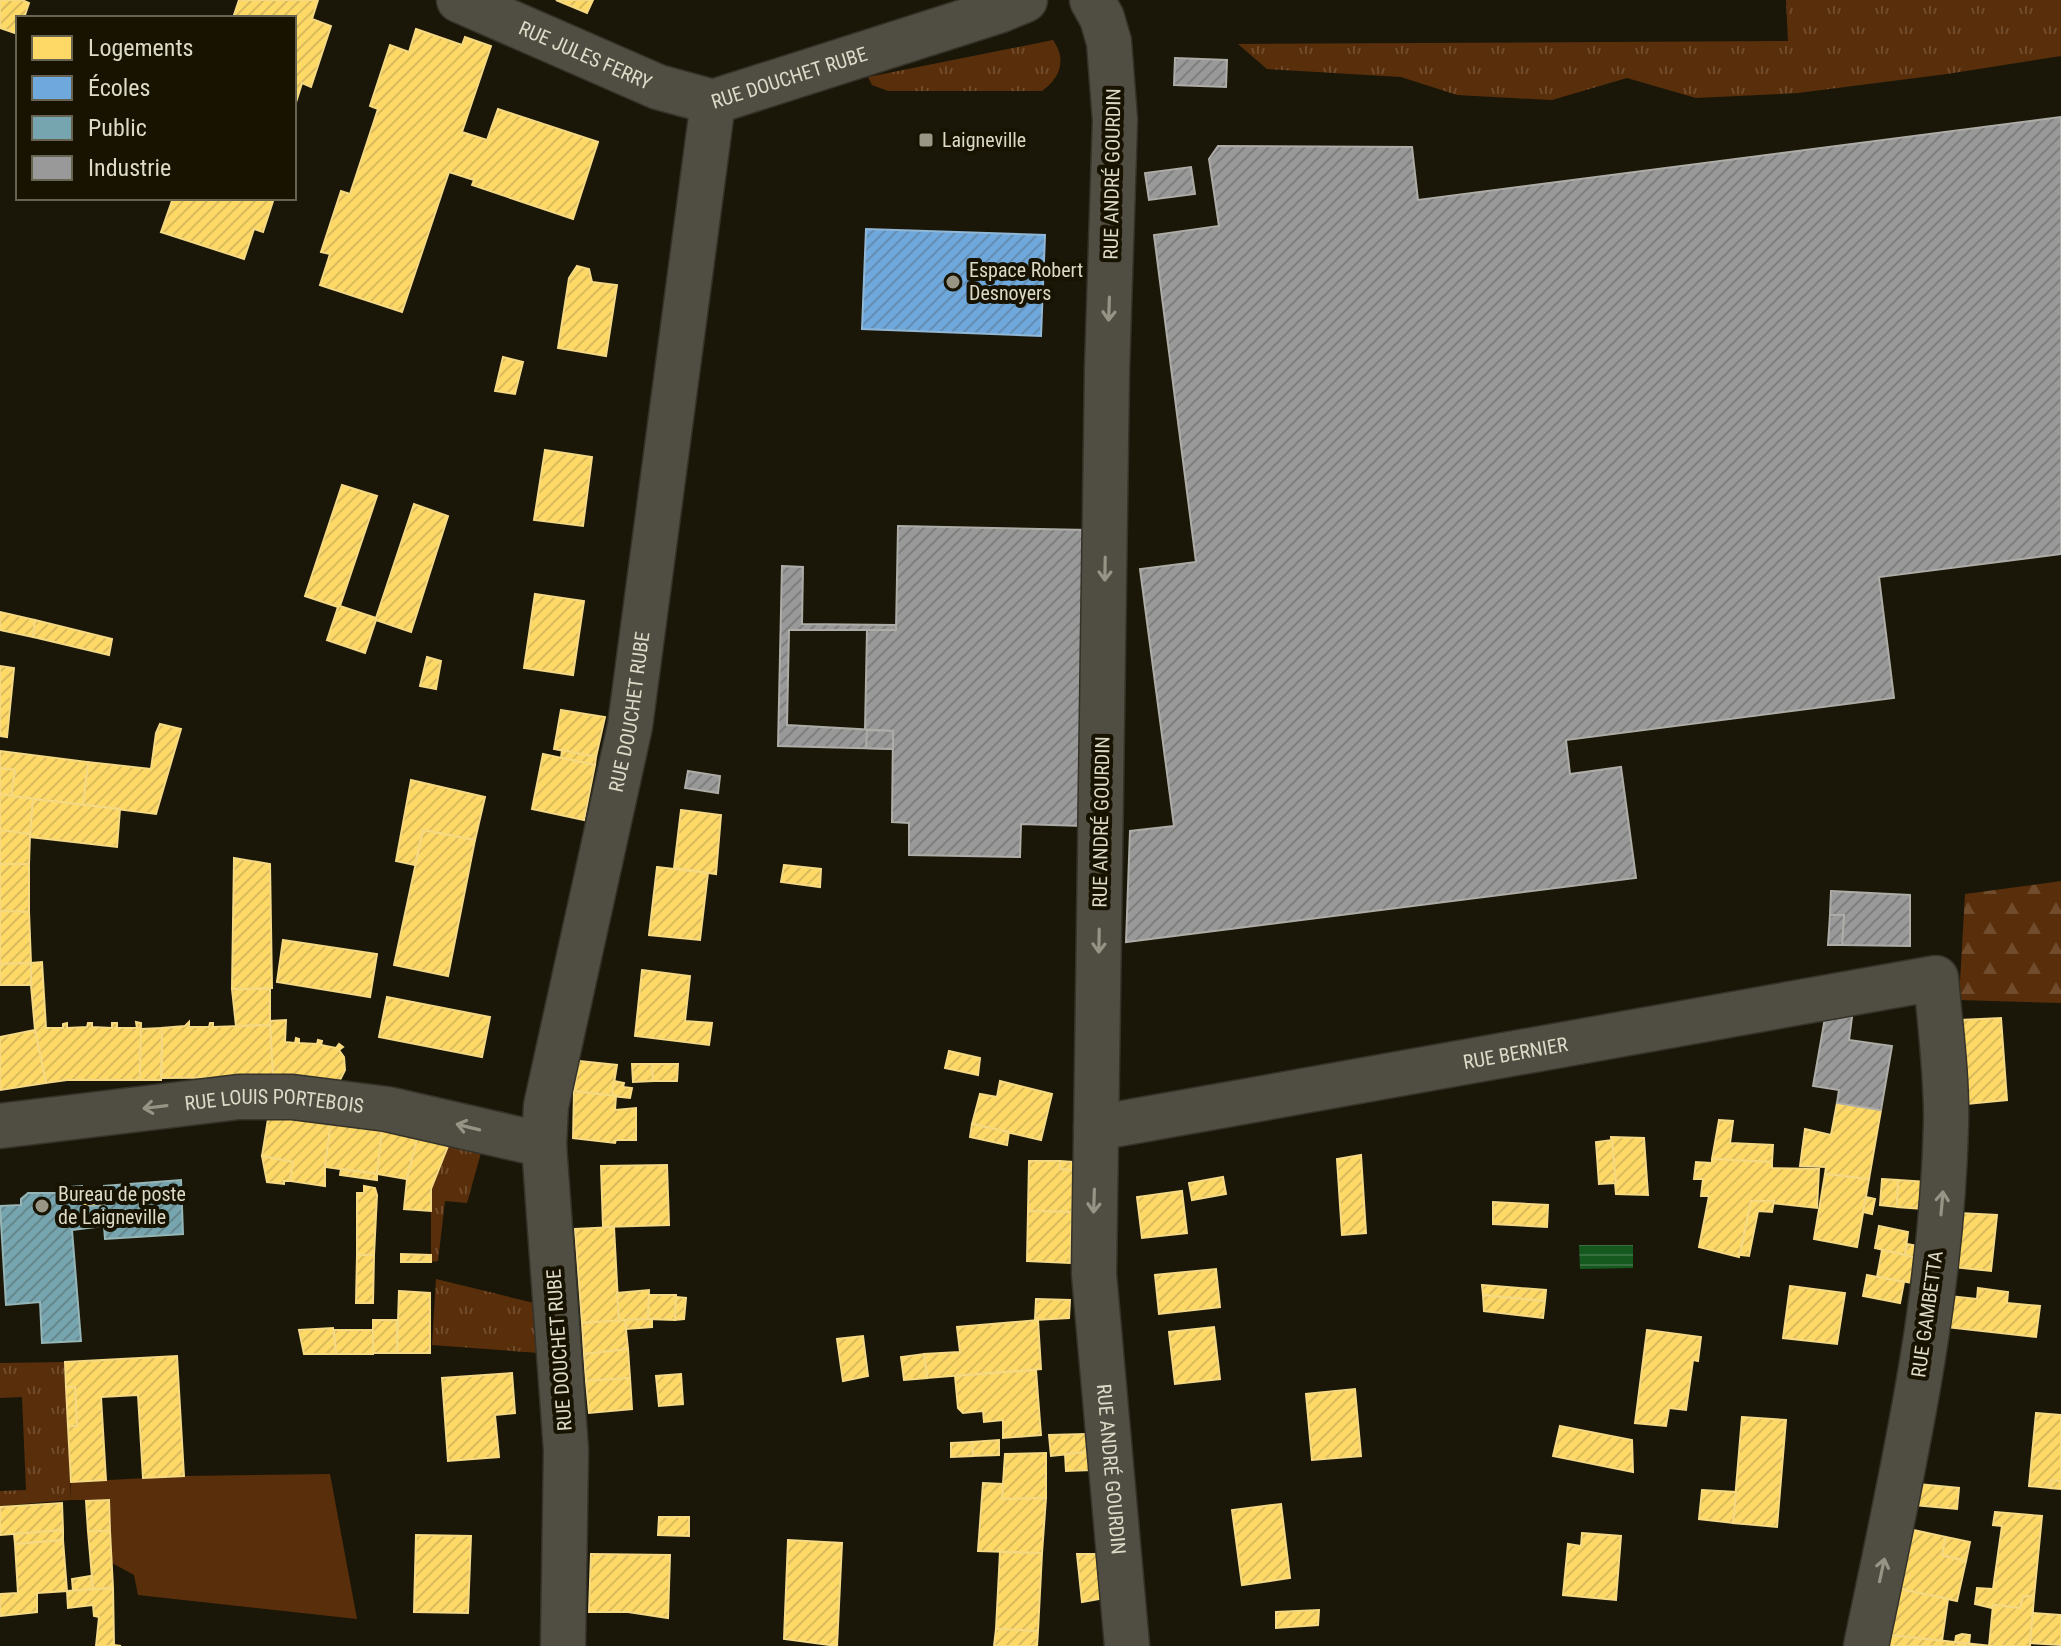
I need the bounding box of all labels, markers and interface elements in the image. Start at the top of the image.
legend [16,16,296,200]
street label: RUE JULES FERRY [515,16,656,95]
text: Logements [88,34,194,62]
street label: RUE DOUCHET RUBE [708,42,870,114]
text: Écoles [88,74,151,102]
street label: RUE ANDRÉ GOURDIN [1099,88,1125,260]
text: Public [88,114,147,142]
place label: Laigneville [942,128,1026,152]
marker: Laigneville [917,131,935,149]
text: Industrie [88,154,171,182]
place label: Espace Robert Desnoyers [969,258,1083,305]
marker: Espace Robert Desnoyers [944,273,962,291]
one-way arrow [1102,295,1117,322]
one-way arrow [1097,555,1112,582]
street label: RUE DOUCHET RUBE [604,630,654,794]
street label: RUE ANDRÉ GOURDIN [1088,736,1114,908]
one-way arrow [1091,927,1107,954]
street label: RUE BERNIER [1461,1032,1570,1074]
street label: RUE LOUIS PORTEBOIS [183,1085,365,1118]
one-way arrow [142,1100,169,1115]
one-way arrow [455,1119,481,1134]
place label: Bureau de poste de Laigneville [58,1182,186,1229]
one-way arrow [1087,1187,1102,1214]
one-way arrow [1935,1190,1950,1217]
marker: Bureau de poste de Laigneville [33,1197,51,1215]
street label: RUE GAMBETTA [1906,1249,1948,1379]
street label: RUE DOUCHET RUBE [541,1268,577,1432]
street label: RUE ANDRÉ GOURDIN [1092,1383,1131,1556]
one-way arrow [1875,1557,1890,1583]

